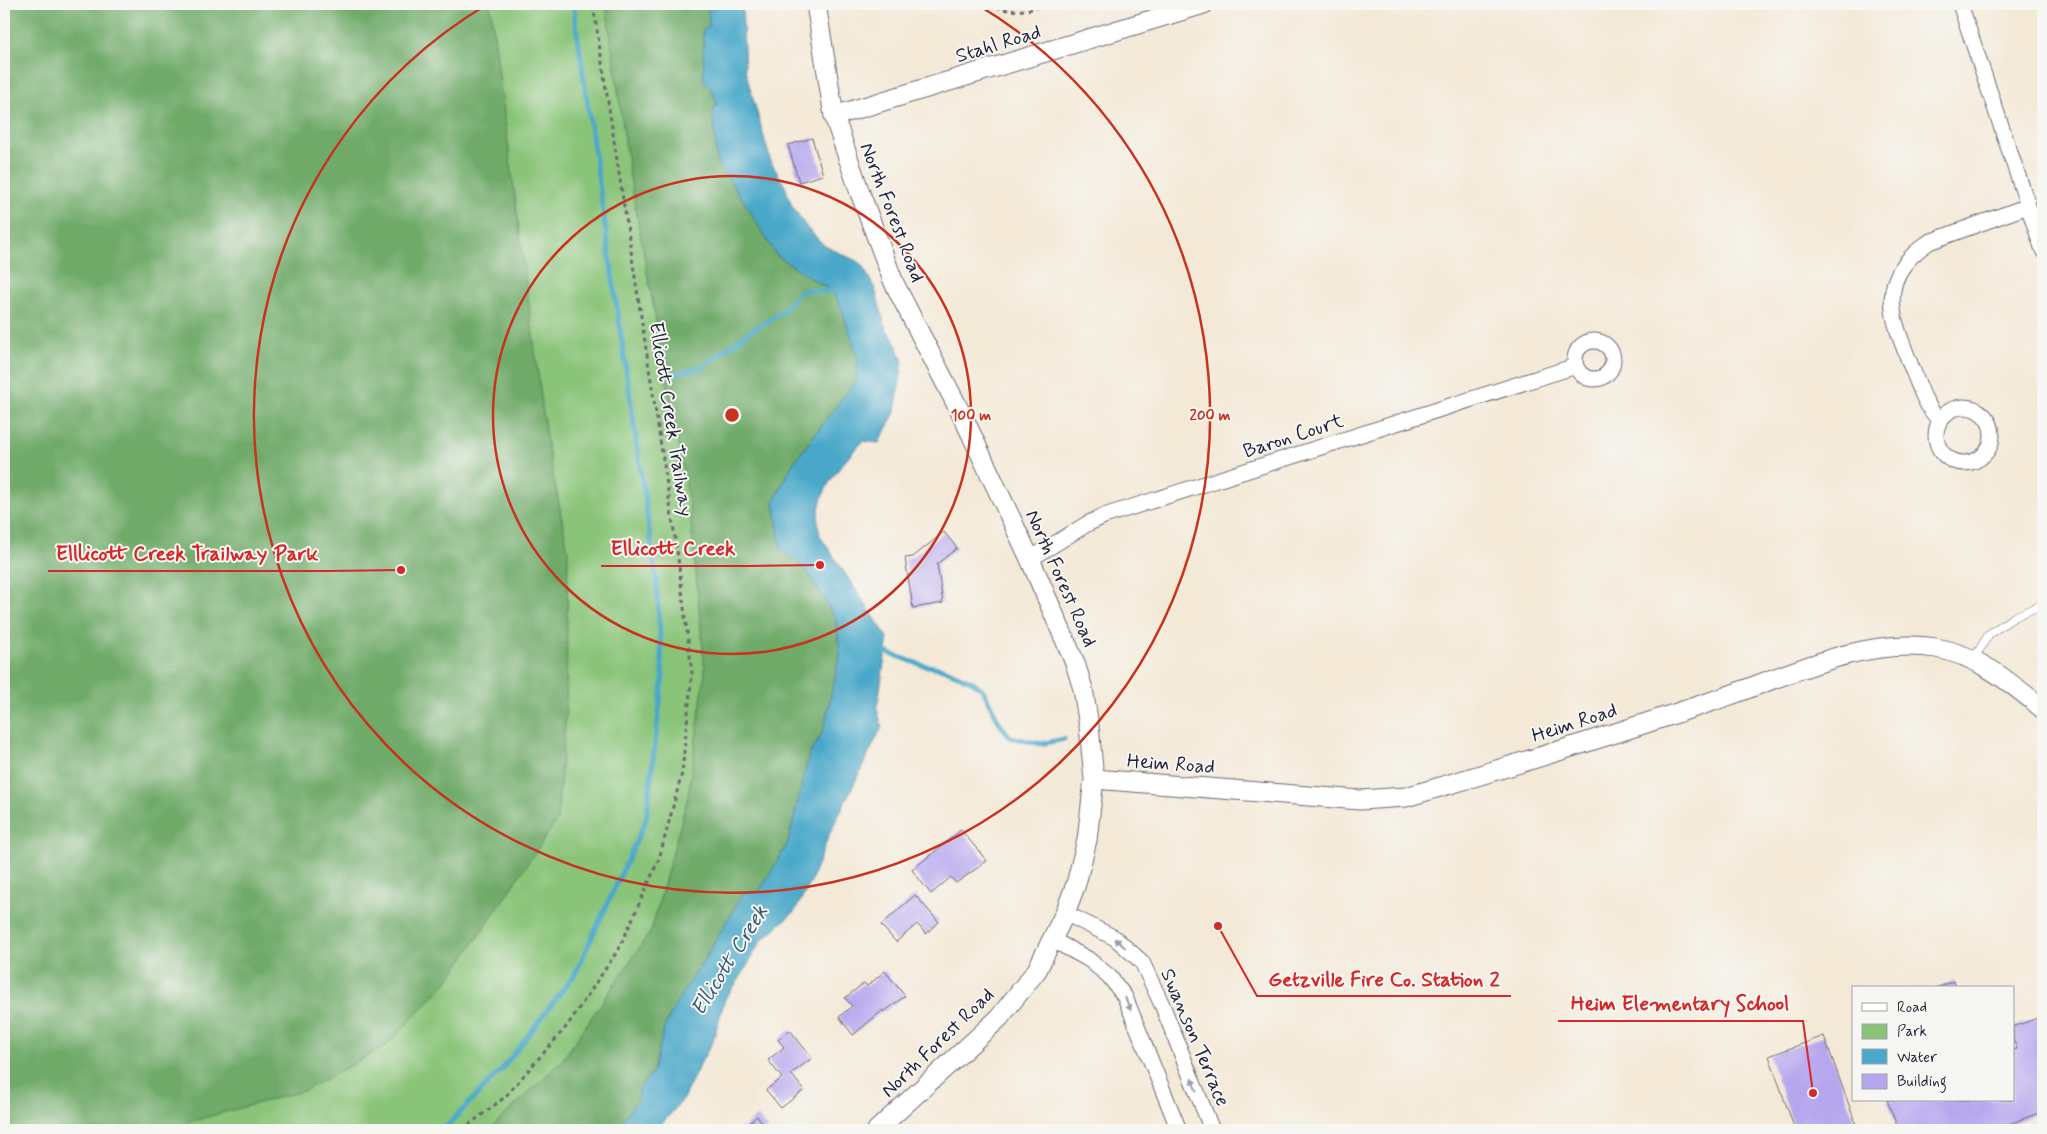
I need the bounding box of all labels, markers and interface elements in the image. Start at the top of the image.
street label: Stahl Road [952,19,1044,70]
street label: North Forest Road [853,139,931,286]
street label: Ellicott Creek Trailway [642,320,699,518]
centre of rings [723,406,741,424]
text: 100 m [951,406,991,426]
text: 200 m [1190,406,1231,426]
street label: Baron Court [1240,407,1347,465]
street label: North Forest Road [1018,506,1103,651]
callout: Ellicott Creek [601,530,746,566]
callout: Elllicott Creek Trailway Park [48,535,327,571]
text: Ellicott Creek [611,535,736,563]
text: Elllicott Creek Trailway Park [56,540,319,568]
street label: Heim Road [1528,697,1621,750]
street label: Heim Road [1126,748,1216,781]
water label: Ellicott Creek [685,900,775,1021]
one-way arrow [1115,937,1127,949]
callout: Getzville Fire Co. Station 2 [1257,960,1511,996]
street label: Swanson Terrace [1153,965,1236,1111]
text: Getzville Fire Co. Station 2 [1268,966,1500,994]
street label: North Forest Road [876,982,1000,1104]
callout: Heim Elementary School [1558,985,1803,1021]
legend [1852,986,2014,1102]
text: Heim Elementary School [1571,990,1789,1018]
one-way arrow [1124,997,1132,1012]
text: Road [1897,998,1927,1018]
text: Park [1897,1022,1927,1042]
text: Water [1897,1048,1937,1068]
text: Building [1897,1072,1947,1093]
one-way arrow [1190,1078,1198,1092]

